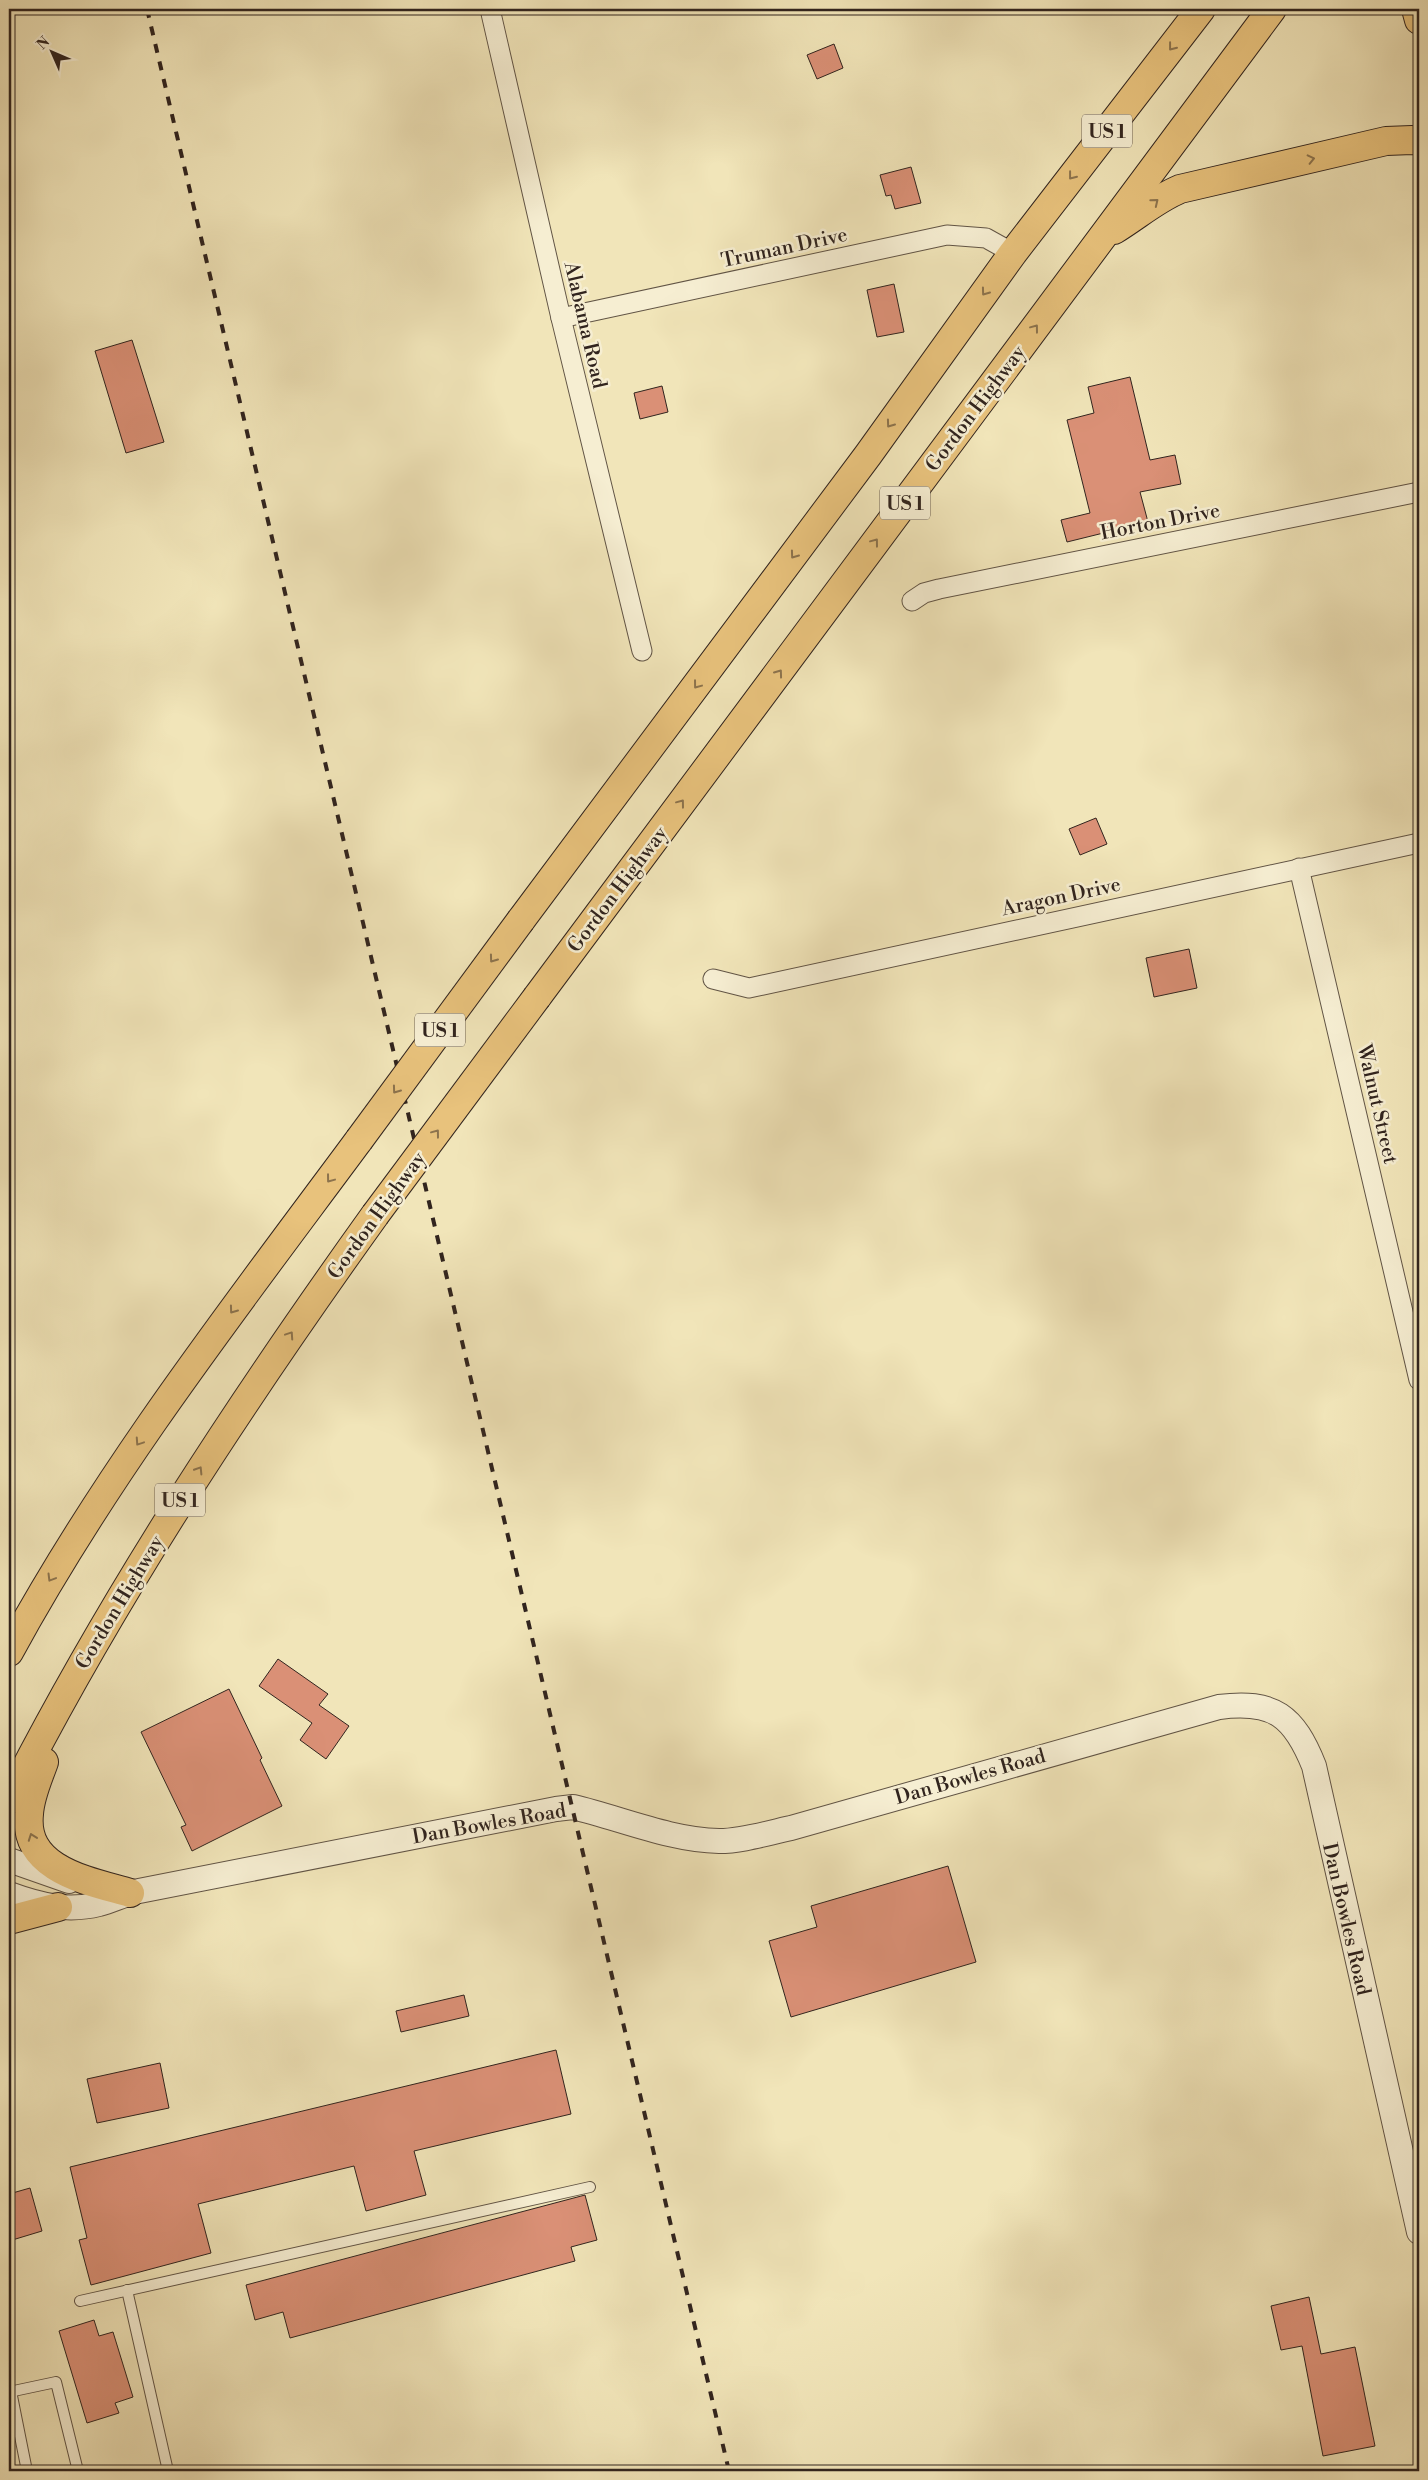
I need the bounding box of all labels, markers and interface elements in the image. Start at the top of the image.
north arrow [28,28,78,78]
text: N [33,33,54,54]
one-way arrow [1169,41,1177,50]
road number: US 1 [1082,114,1132,148]
one-way arrow [1306,154,1315,165]
one-way arrow [1070,170,1078,179]
one-way arrow [1149,200,1158,208]
street label: Truman Drive [719,223,850,274]
street label: Alabama Road [558,258,611,392]
one-way arrow [982,286,991,296]
one-way arrow [1029,324,1038,334]
street label: Gordon Highway [921,341,1032,477]
one-way arrow [887,418,896,428]
road number: US 1 [880,486,930,520]
street label: Horton Drive [1098,499,1222,546]
one-way arrow [869,538,878,548]
one-way arrow [791,549,799,558]
one-way arrow [773,670,781,679]
one-way arrow [694,679,702,688]
one-way arrow [676,800,684,809]
street label: Gordon Highway [563,822,674,958]
street label: Aragon Drive [999,873,1123,922]
one-way arrow [490,953,498,962]
road number: US 1 [415,1014,465,1046]
street label: Walnut Street [1350,1041,1402,1166]
one-way arrow [393,1084,402,1094]
one-way arrow [429,1130,439,1139]
street label: Gordon Highway [323,1147,432,1285]
one-way arrow [327,1173,336,1183]
one-way arrow [231,1304,239,1313]
one-way arrow [284,1331,293,1341]
one-way arrow [136,1436,145,1445]
one-way arrow [193,1466,203,1475]
road number: US 1 [155,1484,205,1516]
street label: Gordon Highway [71,1531,170,1674]
one-way arrow [47,1573,57,1582]
street label: Dan Bowles Road [892,1744,1049,1811]
street label: Dan Bowles Road [410,1799,569,1850]
one-way arrow [28,1833,38,1842]
street label: Dan Bowles Road [1316,1841,1375,1999]

